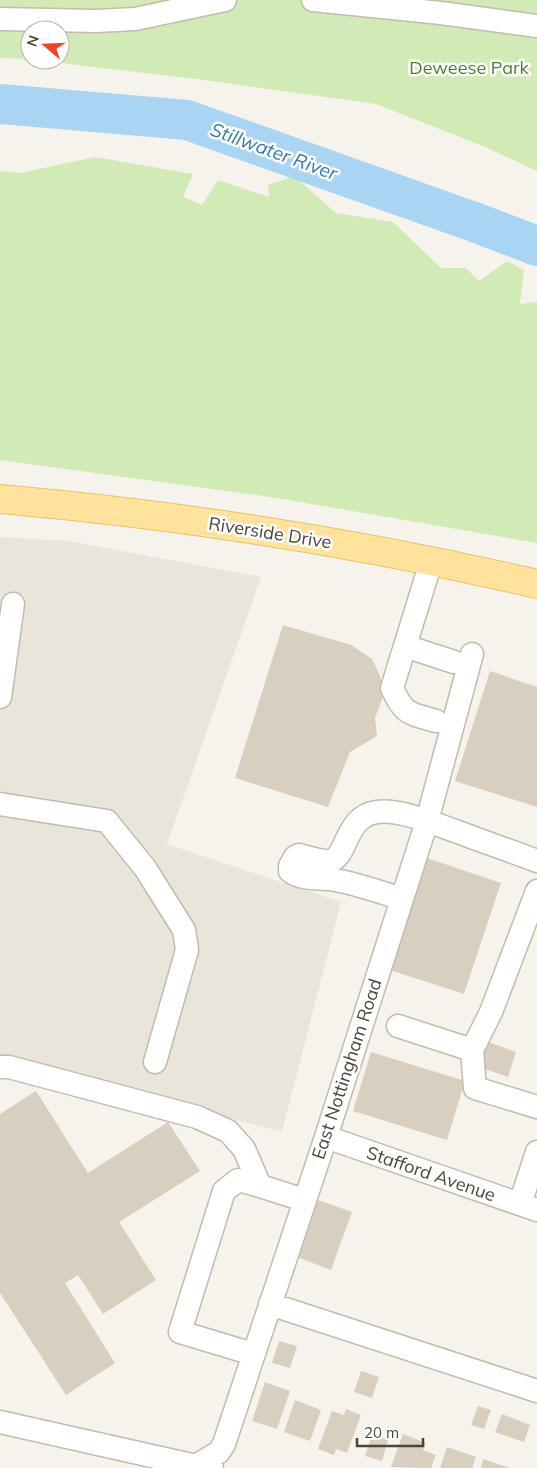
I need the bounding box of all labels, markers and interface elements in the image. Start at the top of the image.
north arrow [20,20,70,70]
text: N [22,33,43,49]
park label: Deweese Park [409,56,529,79]
water label: Stillwater River [207,117,342,185]
street label: Riverside Drive [207,511,333,554]
street label: East Nottingham Road [306,976,387,1162]
street label: Stafford Avenue [364,1141,499,1206]
scale bar [357,1416,423,1448]
text: 20 m [364,1423,399,1442]

